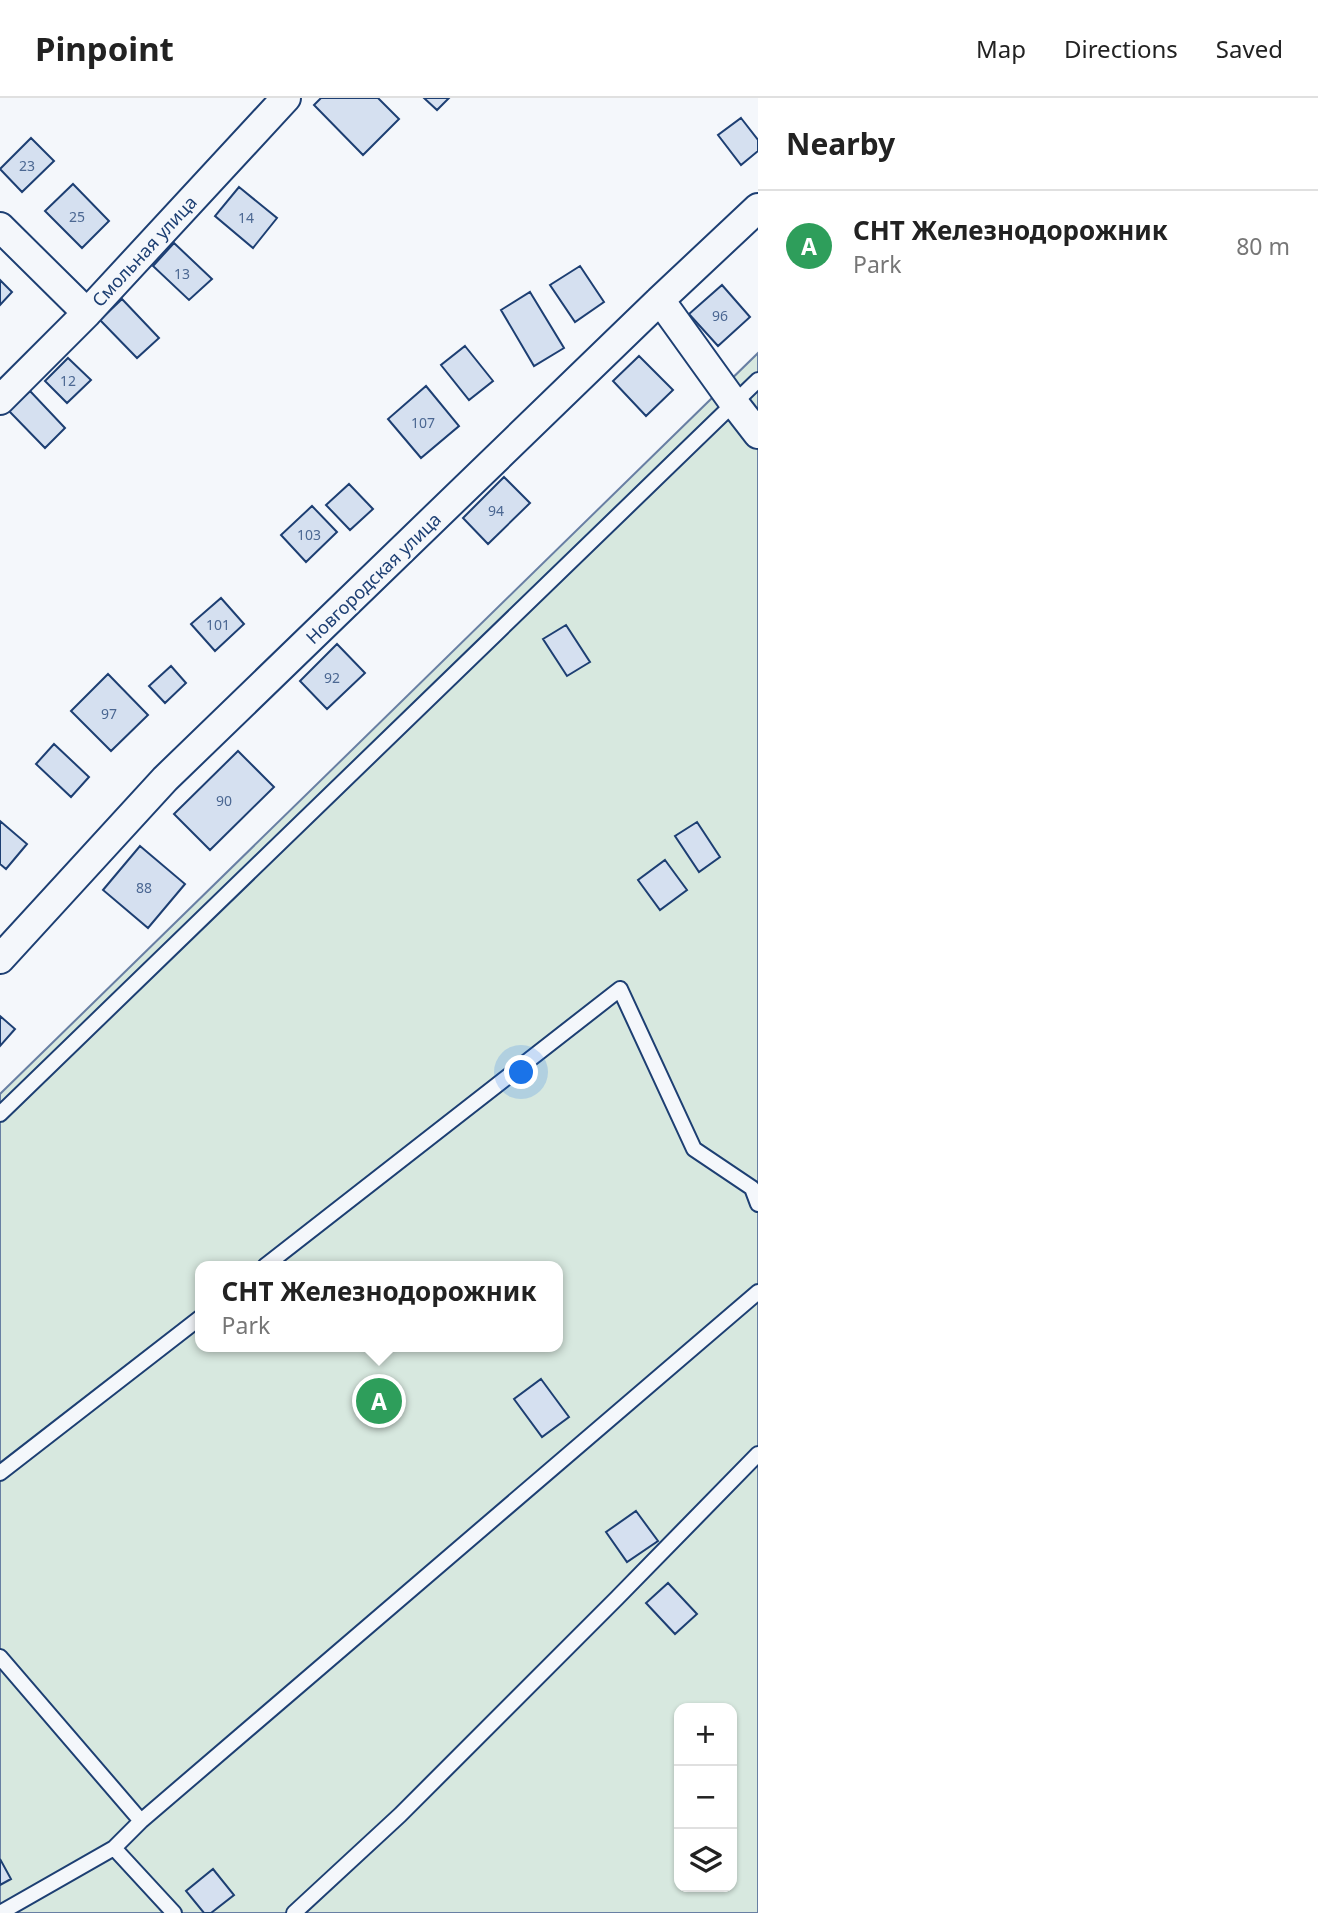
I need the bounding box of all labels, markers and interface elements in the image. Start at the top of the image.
text: Pinpoint [35,26,174,71]
text: Map [976,32,1026,65]
text: Directions [1064,32,1178,65]
text: Saved [1216,32,1283,65]
text: Nearby [786,123,895,164]
house number: 23 [19,156,35,175]
street label: Смольная улица [86,190,202,312]
house number: 25 [69,207,85,226]
house number: 14 [238,208,254,227]
text: СНТ Железнодорожник [853,212,1168,248]
text: A [801,230,817,262]
text: 80 m [1236,230,1290,262]
text: Park [853,248,902,280]
house number: 13 [174,264,190,283]
house number: 96 [712,306,728,325]
house number: 12 [60,371,76,390]
house number: 107 [411,413,435,432]
house number: 94 [488,501,504,520]
street label: Новгородская улица [300,507,446,649]
house number: 103 [297,525,321,544]
house number: 101 [206,615,230,634]
house number: 92 [324,668,340,687]
house number: 97 [101,704,117,723]
house number: 90 [216,791,232,810]
house number: 88 [136,878,152,897]
your location [504,1055,538,1089]
popup [195,1261,563,1352]
text: СНТ Железнодорожник [222,1273,536,1309]
text: Park [222,1309,270,1341]
pin: A [356,1375,402,1427]
map controls [674,1703,737,1892]
button: + [674,1703,737,1766]
button: − [674,1766,737,1829]
button: layers [674,1829,737,1892]

